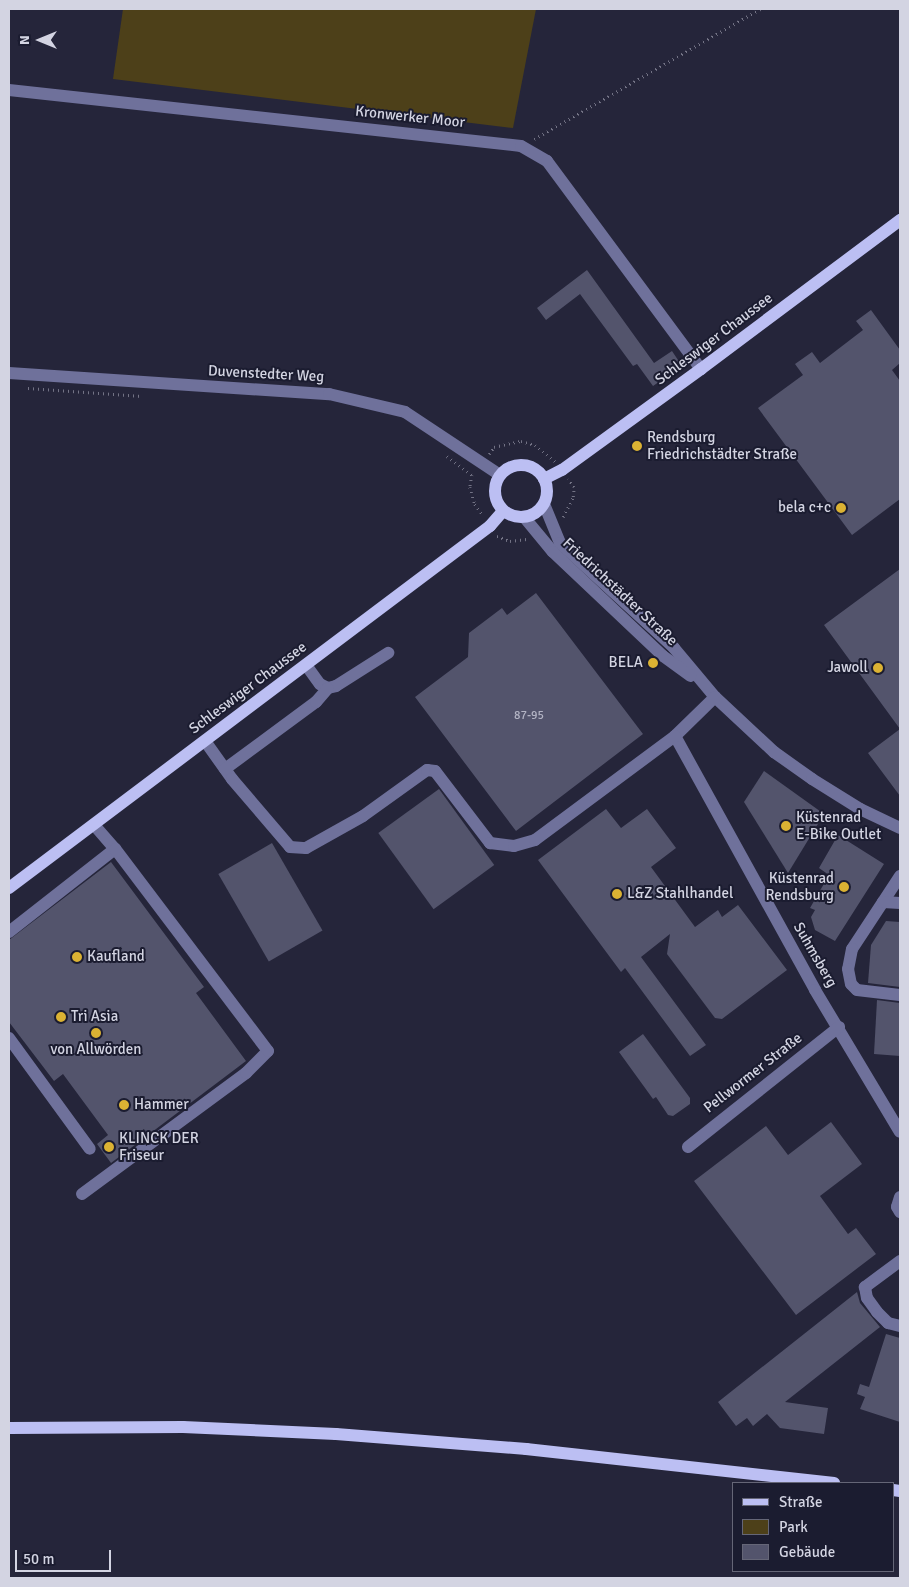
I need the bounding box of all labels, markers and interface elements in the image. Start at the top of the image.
north arrow [15,15,65,65]
text: N [16,35,33,45]
street label: Kronwerker Moor [354,102,466,132]
street label: Schleswiger Chaussee [652,289,776,389]
street label: Duvenstedter Weg [207,362,325,386]
place label: Rendsburg Friedrichstädter Straße [647,428,797,463]
marker: Rendsburg Friedrichstädter Straße [631,440,643,452]
place label: bela c+c [778,499,831,517]
marker: bela c+c [835,502,847,514]
street label: Friedrichstädter Straße [559,534,681,650]
street label: Schleswiger Chaussee [186,638,310,738]
place label: BELA [609,654,643,672]
marker: BELA [647,657,659,669]
place label: Jawoll [827,659,868,677]
marker: Jawoll [872,662,884,674]
house number: 87-95 [514,709,544,723]
place label: Küstenrad E-Bike Outlet [796,808,881,843]
marker: Küstenrad E-Bike Outlet [780,820,792,832]
place label: Küstenrad Rendsburg [766,869,834,904]
marker: Küstenrad Rendsburg [838,881,850,893]
place label: L&Z Stahlhandel [627,885,733,903]
marker: L&Z Stahlhandel [611,888,623,900]
street label: Suhmsberg [789,919,841,991]
place label: Kaufland [87,948,145,966]
marker: Kaufland [71,951,83,963]
place label: Tri Asia [71,1008,118,1026]
marker: Tri Asia [55,1011,67,1023]
marker: von Allwörden [90,1027,102,1039]
street label: Pellwormer Straße [700,1029,806,1117]
place label: von Allwörden [51,1041,141,1059]
place label: Hammer [134,1096,189,1114]
marker: Hammer [118,1099,130,1111]
place label: KLINCK DER Friseur [119,1129,199,1164]
marker: KLINCK DER Friseur [103,1141,115,1153]
legend [732,1482,894,1572]
text: Straße [779,1493,823,1511]
text: Park [779,1518,808,1536]
scale bar [18,1540,114,1572]
text: Gebäude [779,1543,835,1561]
text: 50 m [23,1550,54,1568]

